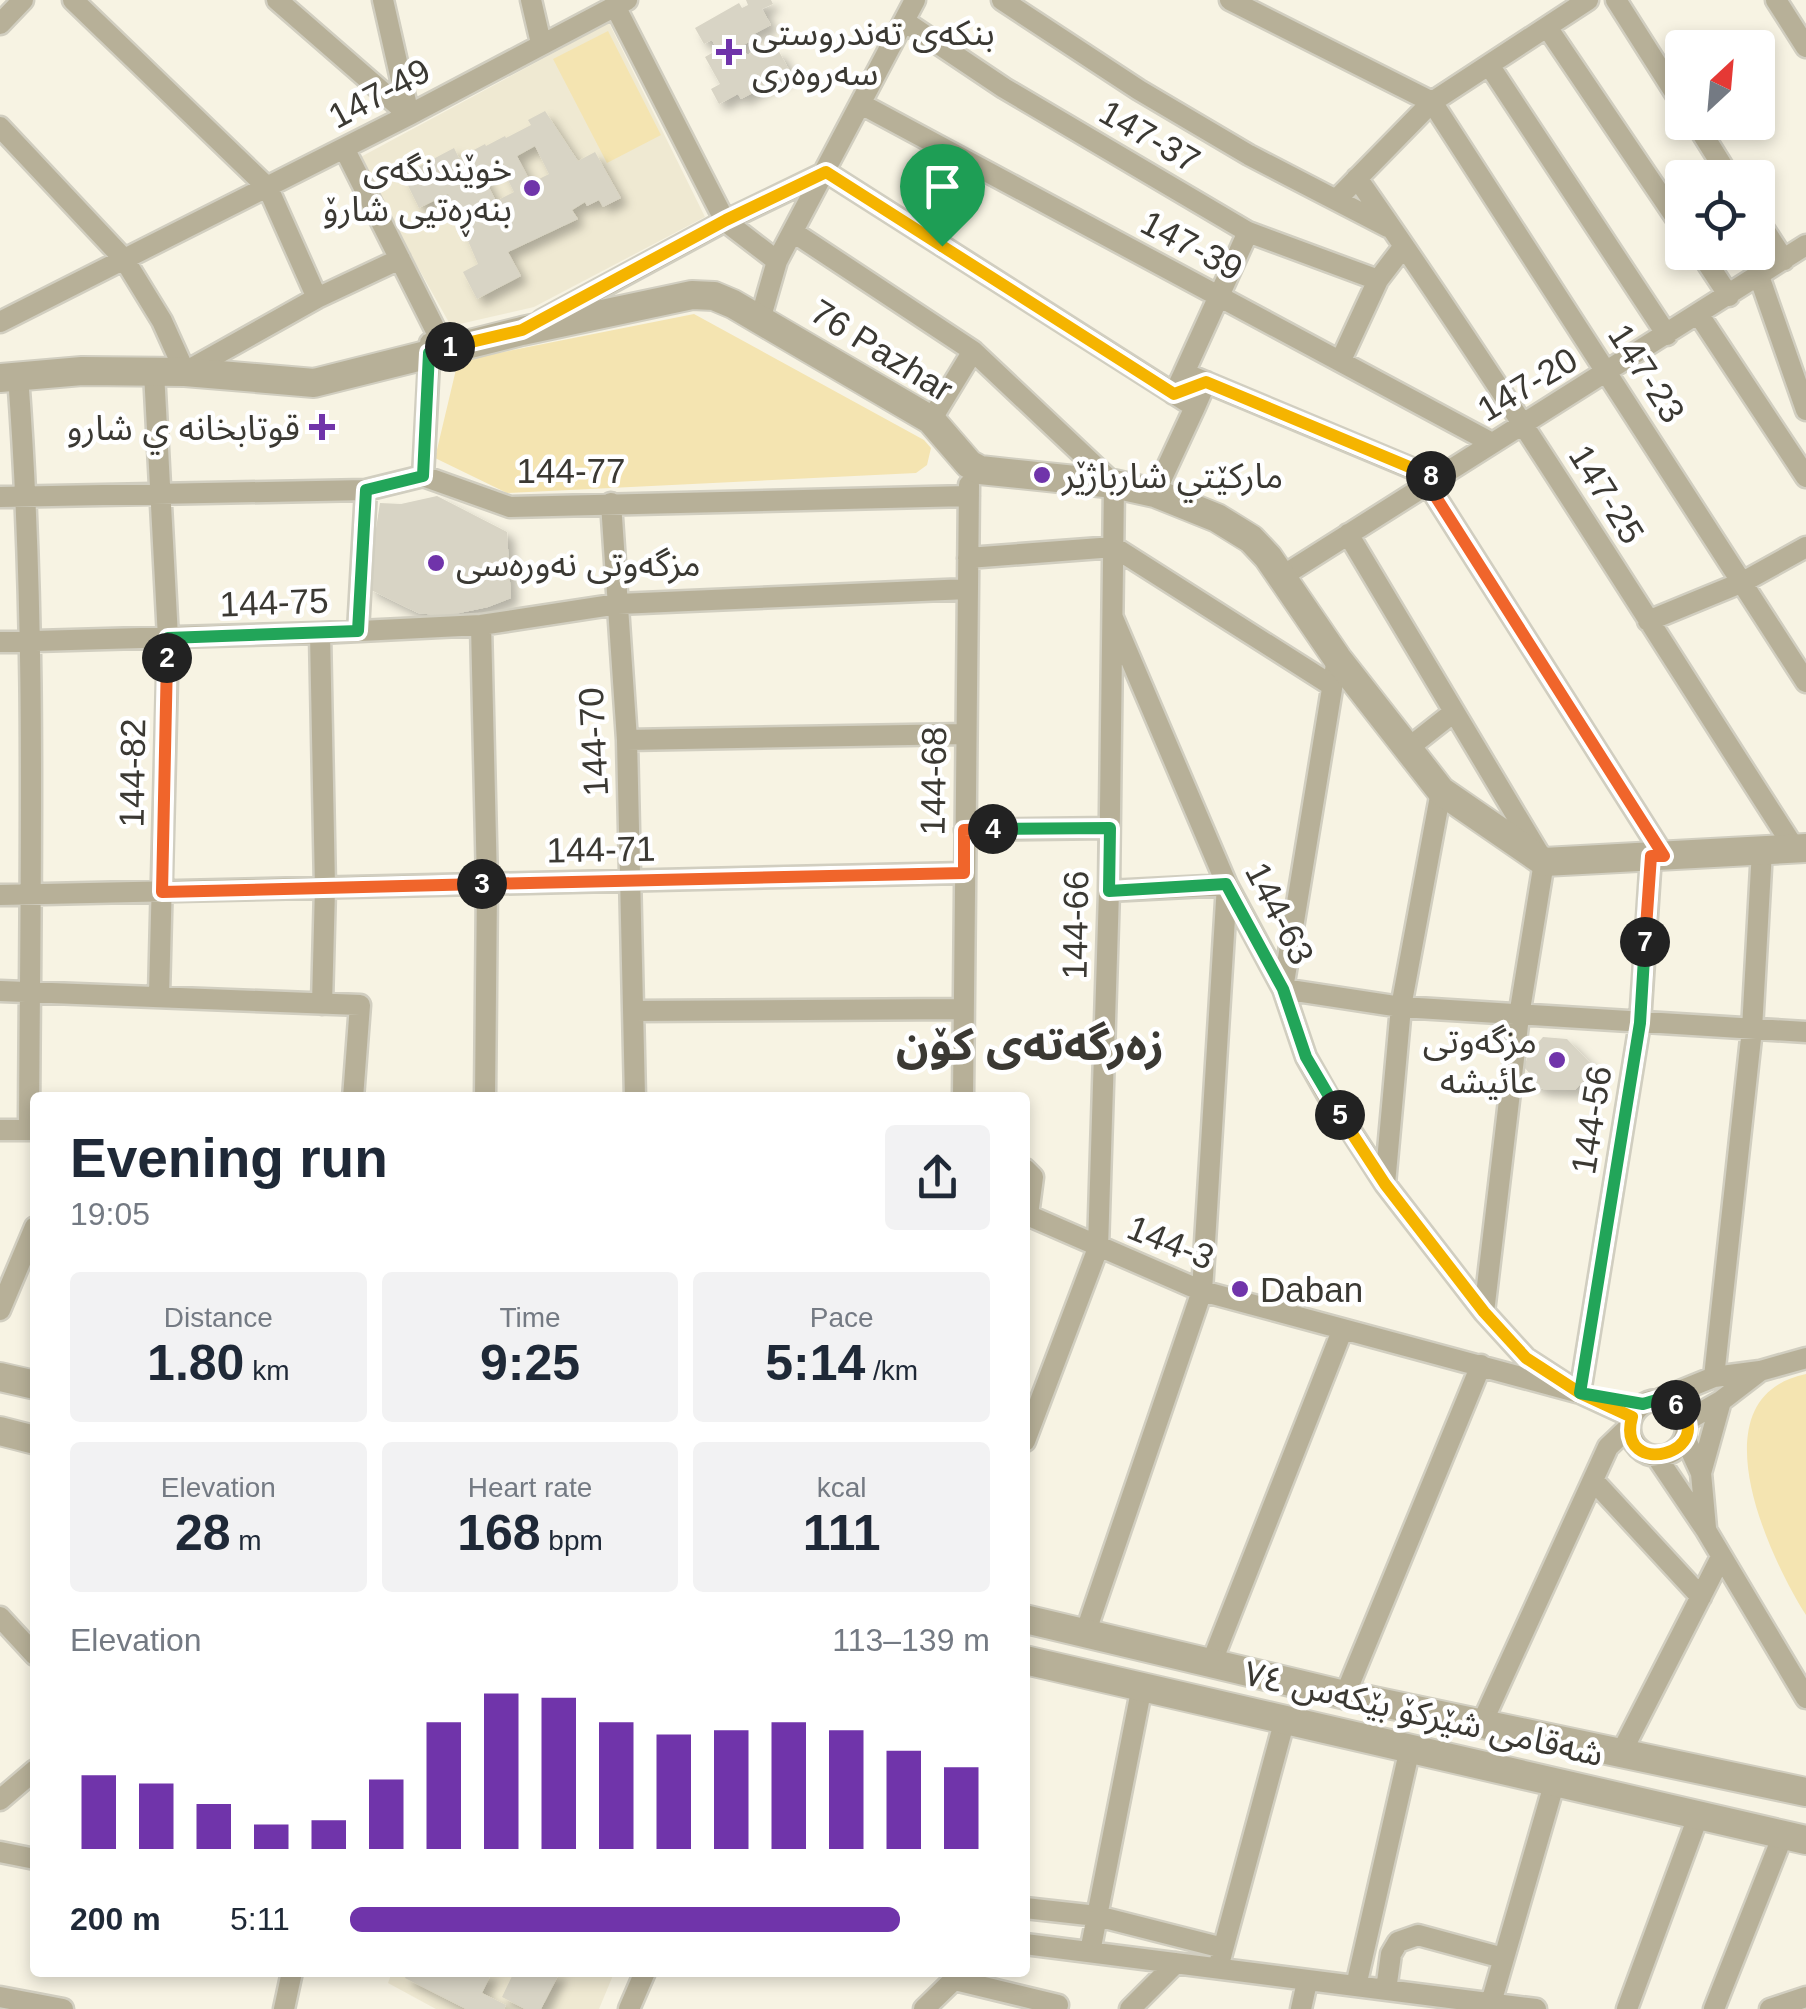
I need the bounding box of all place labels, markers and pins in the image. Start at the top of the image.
place label: بنکەی تەندروستی سەروەری [752,13,995,94]
marker: بنکەی تەندروستی سەروەری [716,39,742,65]
pin [900,144,985,247]
place label: خوێندنگەی بنەڕەتیی شارۆ [323,149,512,237]
marker: خوێندنگەی بنەڕەتیی شارۆ [521,177,543,199]
pin: 1 [425,322,475,372]
place label: قوتابخانه ي شارو [67,408,300,455]
marker: قوتابخانه ي شارو [309,414,335,440]
pin: 8 [1406,451,1456,501]
place label: مارکێتي شارباژێر [1061,456,1283,503]
marker: مارکێتي شارباژێر [1031,464,1053,486]
place label: مزگەوتی نەورەسی [456,544,701,585]
marker: مزگەوتی نەورەسی [425,552,447,574]
pin: 2 [142,633,192,683]
pin: 4 [968,804,1018,854]
pin: 3 [457,859,507,909]
pin: 7 [1620,917,1670,967]
place label: مزگەوتی عائیشە [1423,1021,1537,1100]
marker: مزگەوتی عائیشە [1546,1049,1568,1071]
pin: 5 [1315,1090,1365,1140]
place label: Daban [1260,1270,1363,1309]
marker: Daban [1229,1278,1251,1300]
pin: 6 [1651,1380,1701,1430]

